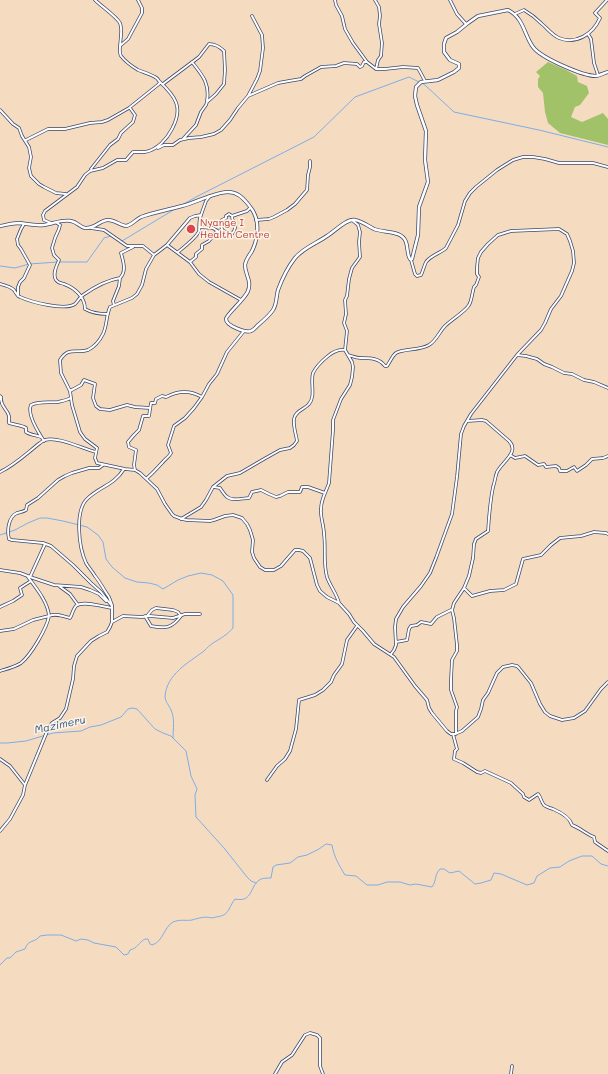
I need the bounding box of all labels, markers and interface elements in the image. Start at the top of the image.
place label: Nyange I Health Centre [200,217,270,240]
marker: Nyange I Health Centre [185,223,197,235]
water label: Mazimeru [33,713,87,737]

